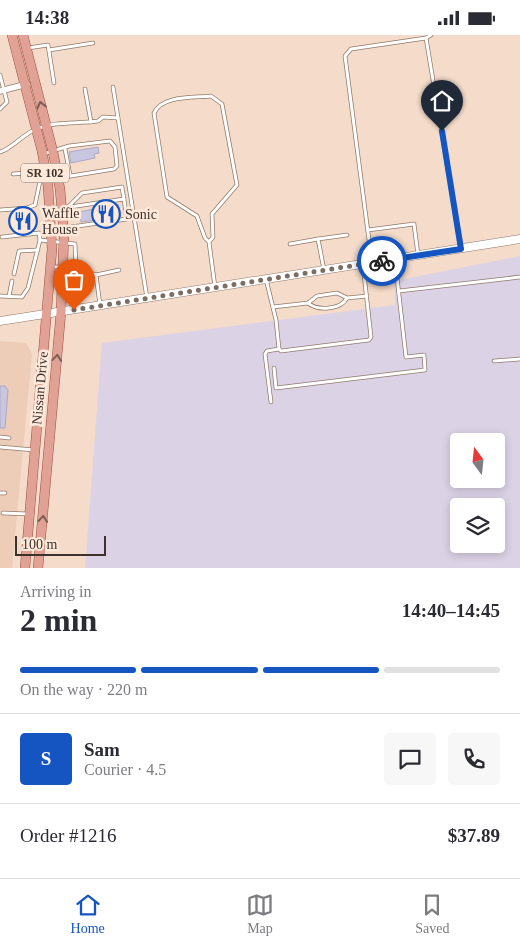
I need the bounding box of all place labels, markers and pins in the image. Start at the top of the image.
pin [421,80,463,131]
restaurant icon: Sonic [91,199,121,229]
restaurant icon: Waffle House [8,206,38,236]
place label: Waffle House [42,206,79,237]
place label: Sonic [125,207,157,222]
pin [53,259,95,310]

